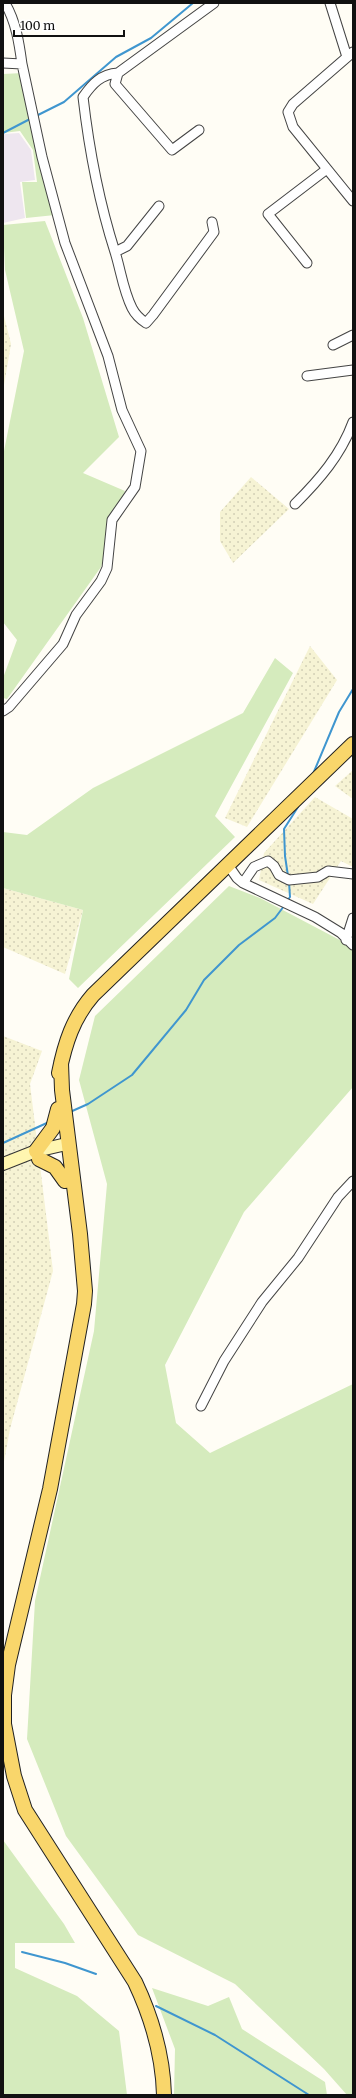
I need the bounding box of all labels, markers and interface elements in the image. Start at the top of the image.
scale bar [14,12,124,38]
text: 100 m [20,18,55,33]

